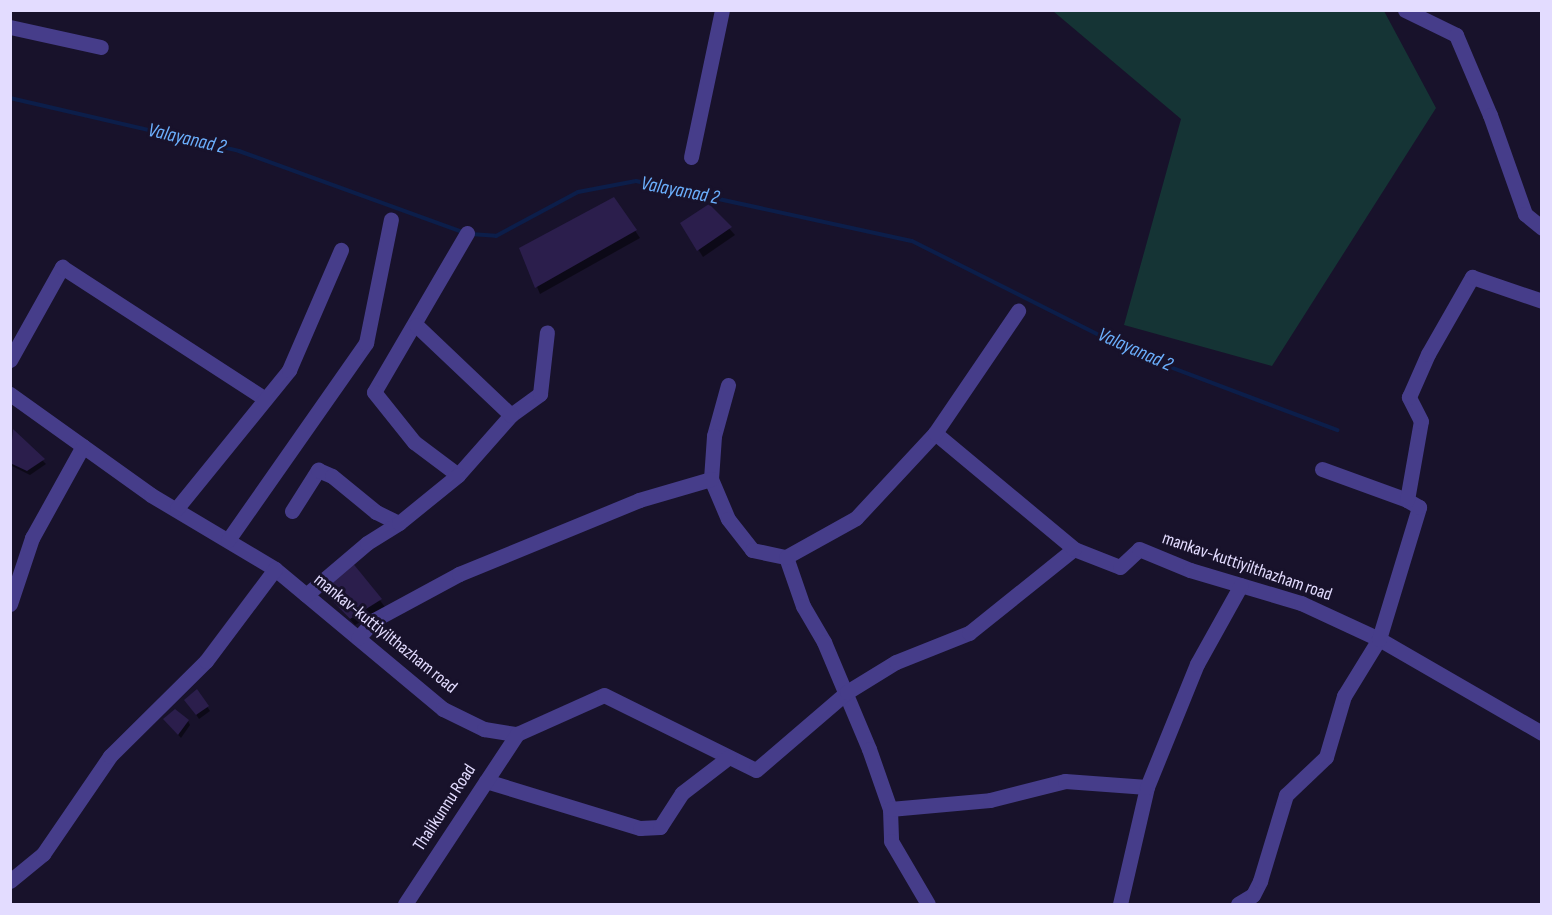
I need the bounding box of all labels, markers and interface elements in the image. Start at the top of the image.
water label: Valayanad 2 [146,118,228,160]
water label: Valayanad 2 [639,172,721,210]
water label: Valayanad 2 [1094,323,1176,377]
street label: mankav-kuttiyilthazham road [1159,528,1335,606]
street label: mankav-kuttiyilthazham road [309,570,461,698]
street label: Thalikunnu Road [409,761,481,855]

